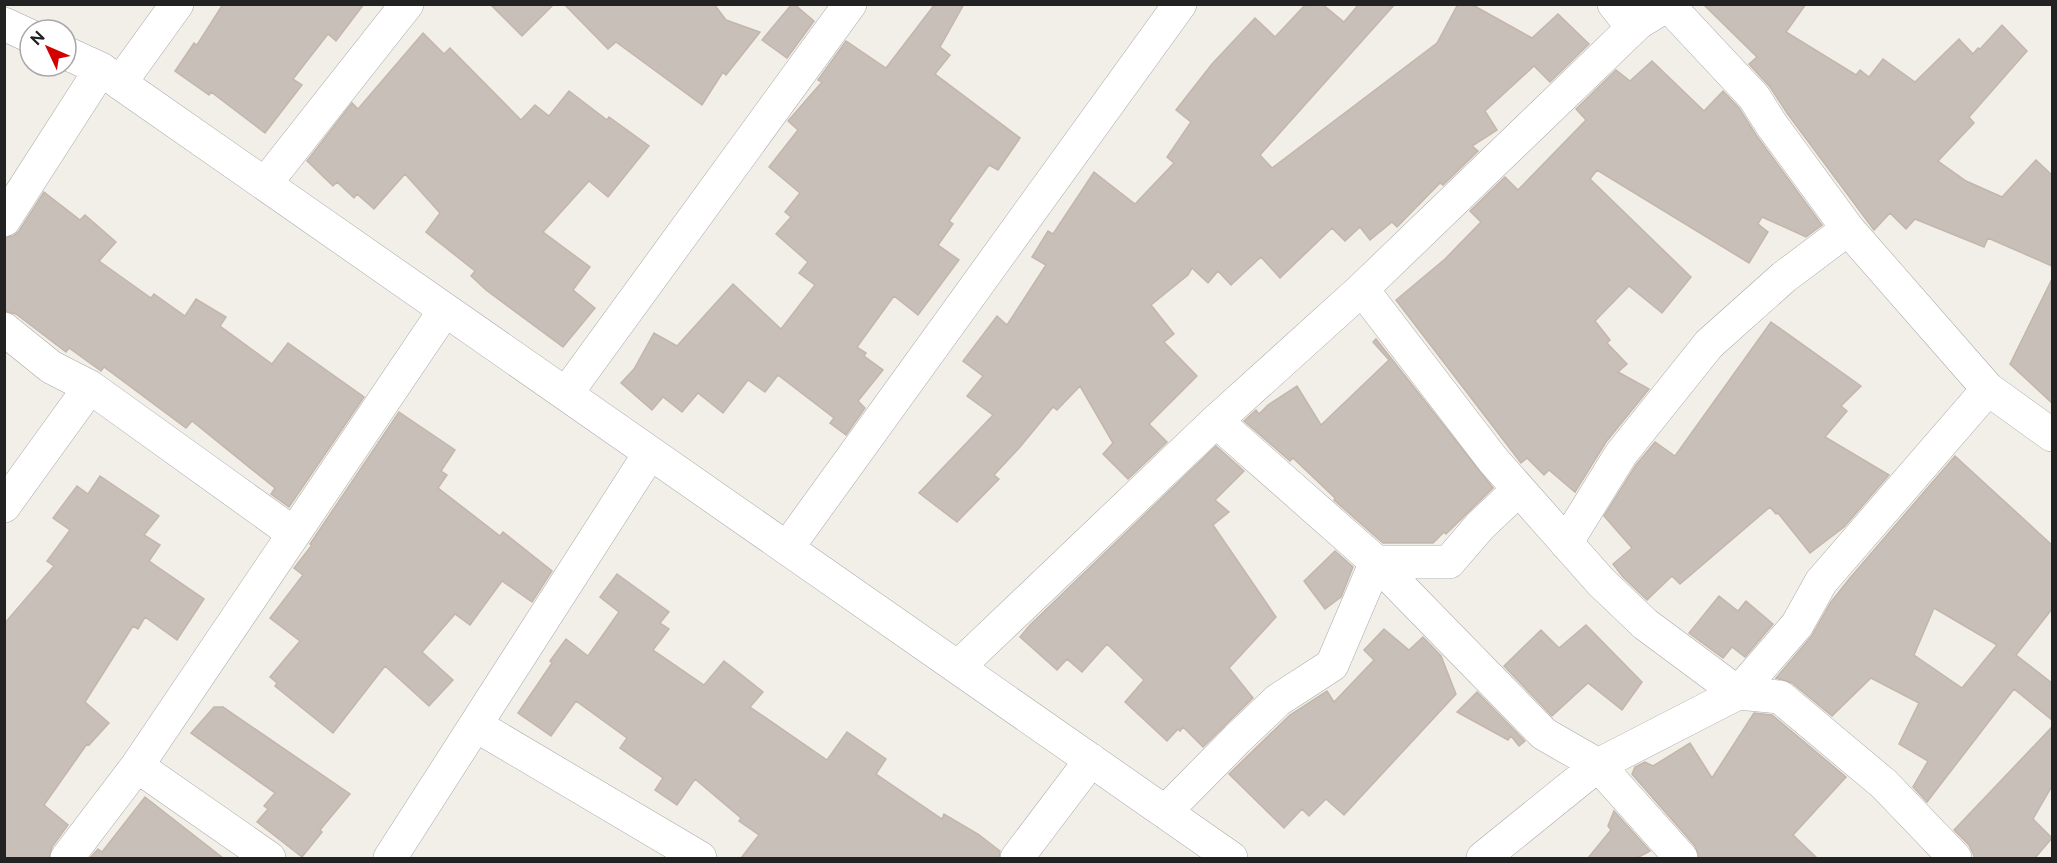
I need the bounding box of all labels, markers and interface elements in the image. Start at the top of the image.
north arrow [18,18,78,78]
text: N [26,27,49,49]

